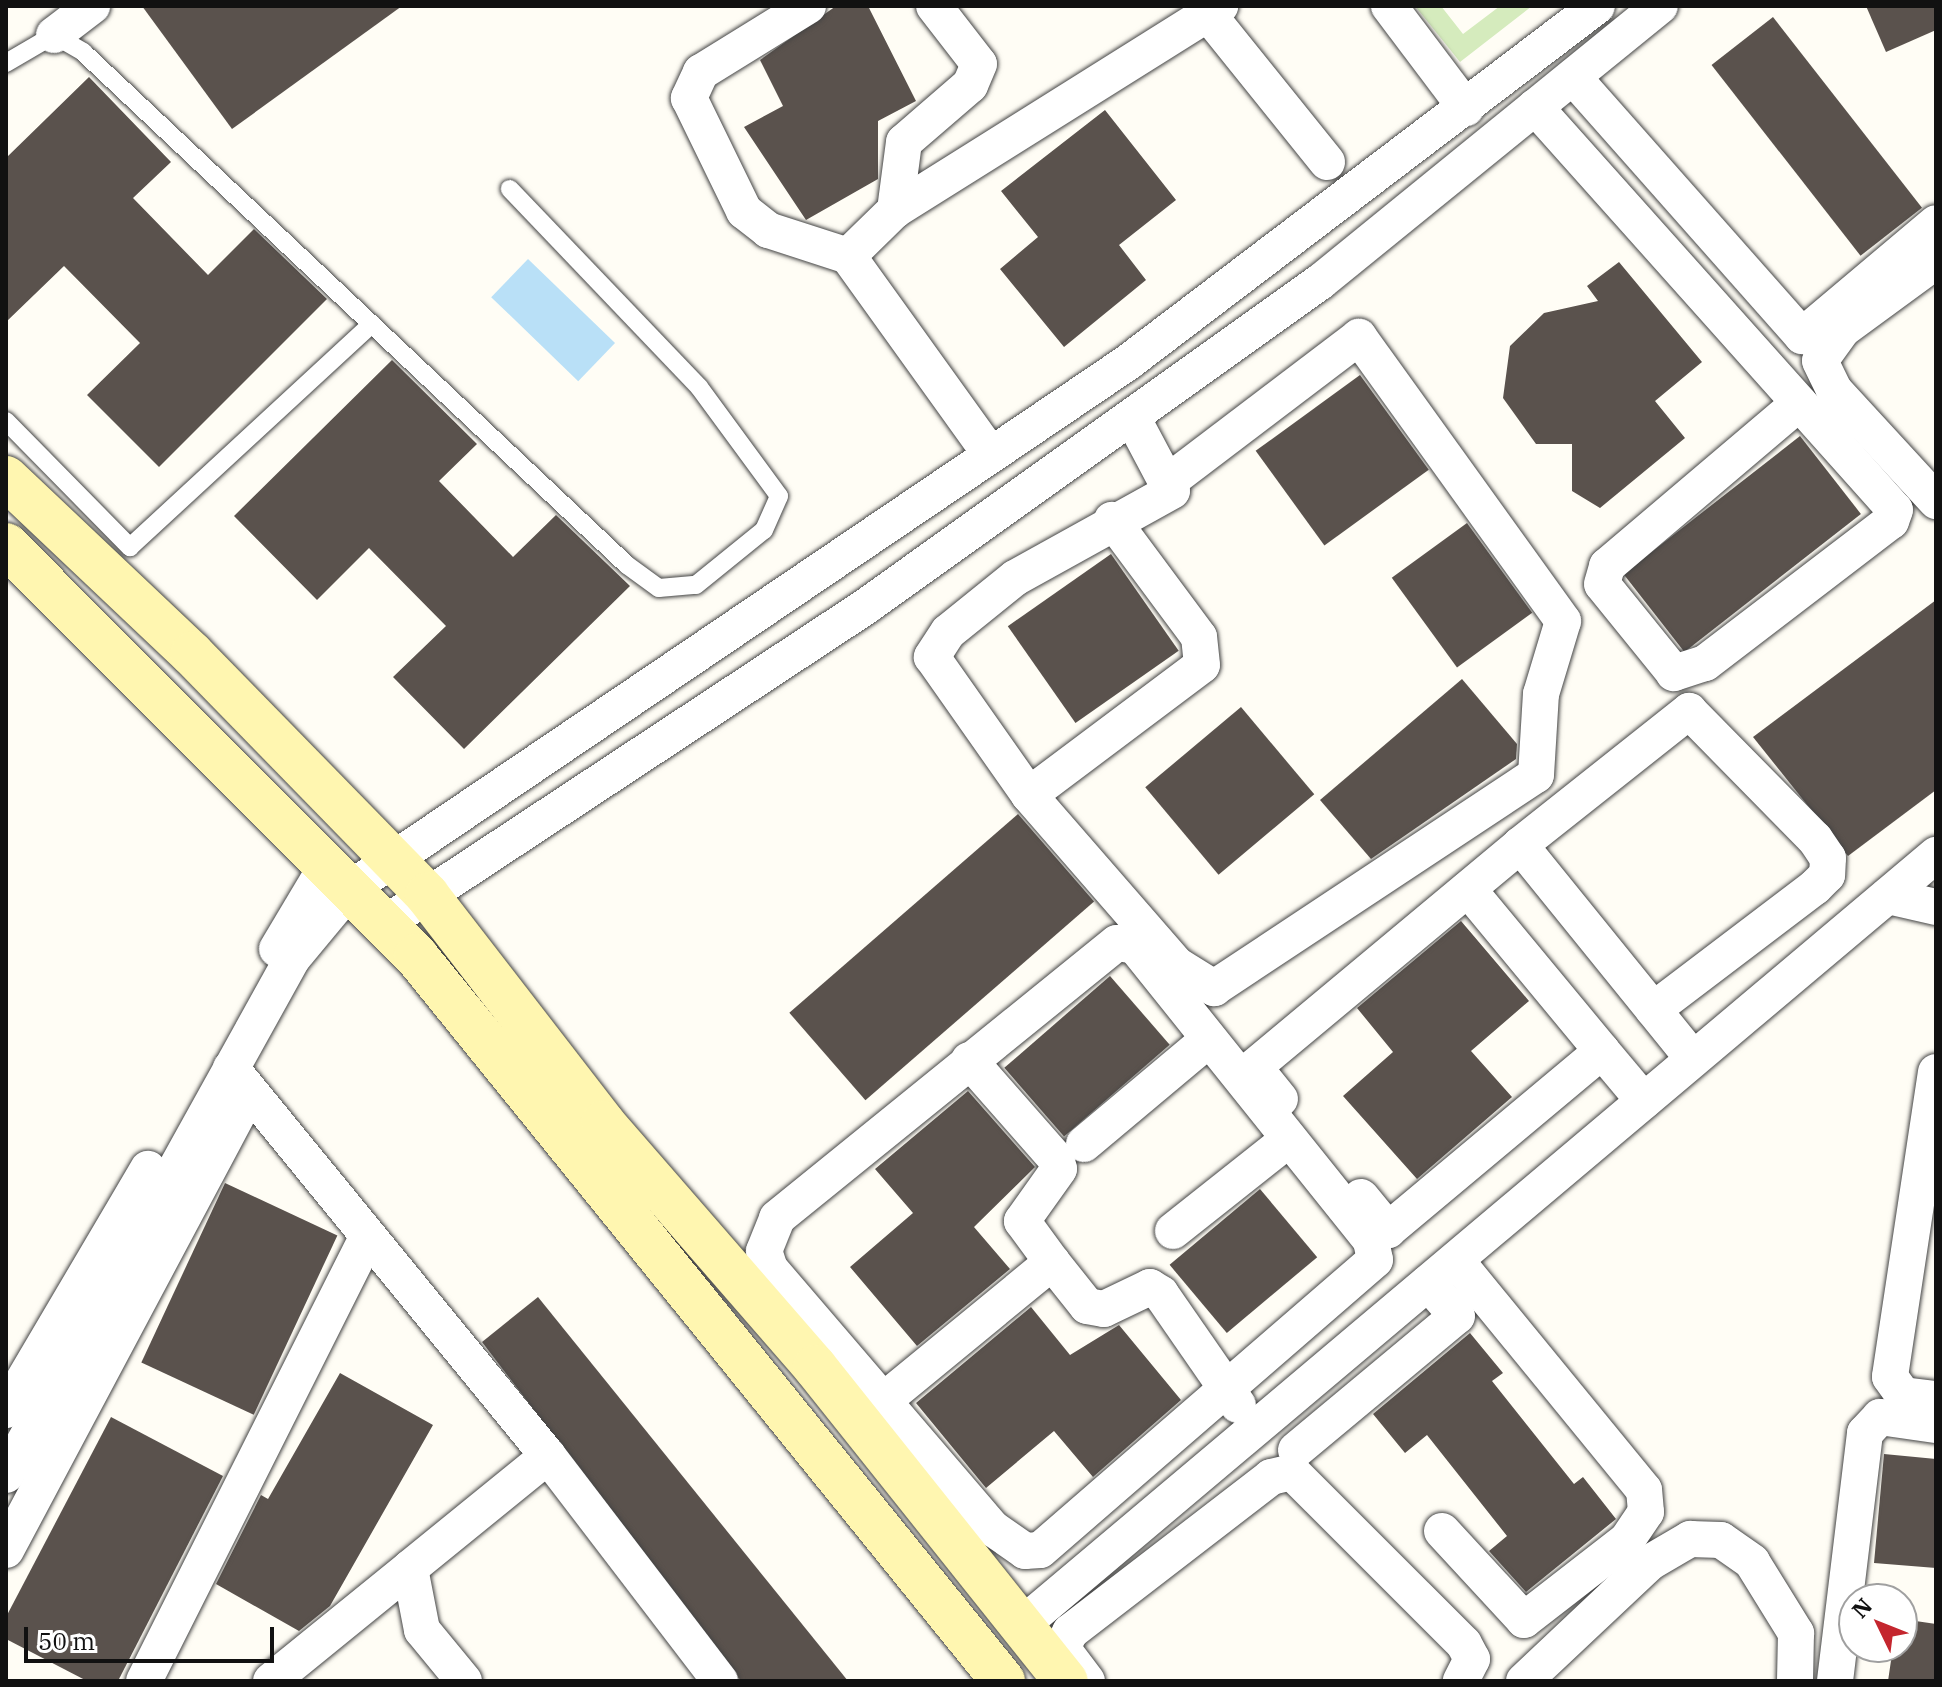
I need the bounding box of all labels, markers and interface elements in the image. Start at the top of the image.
north arrow [1838,1583,1918,1663]
text: N [1845,1591,1878,1624]
scale bar [28,1611,278,1661]
text: 50 m [38,1625,95,1657]

